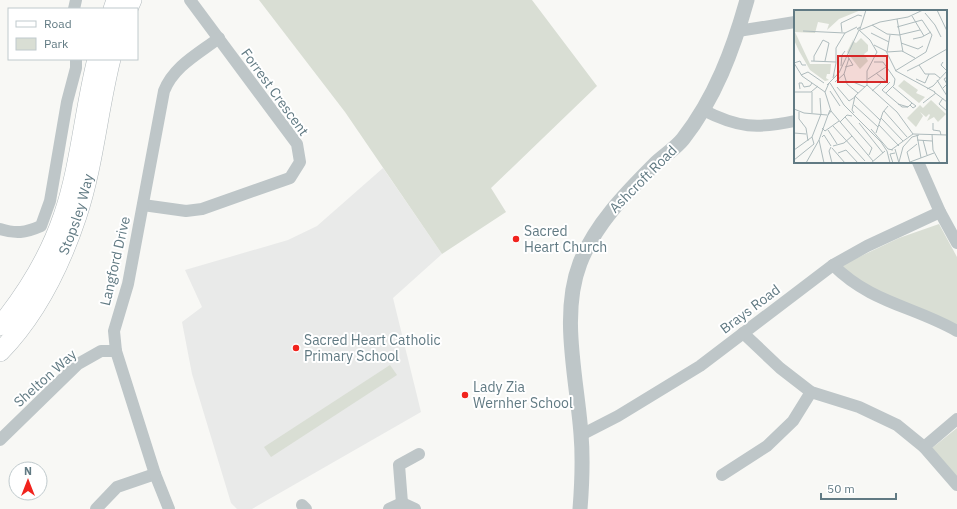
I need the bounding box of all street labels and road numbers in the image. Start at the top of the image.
street label: Forrest Crescent [237,45,313,139]
street label: Ashcroft Road [605,141,681,217]
street label: Stopsley Way [54,172,97,258]
street label: Langford Drive [96,214,134,307]
street label: Brays Road [716,280,784,338]
street label: Shelton Way [10,345,80,411]

